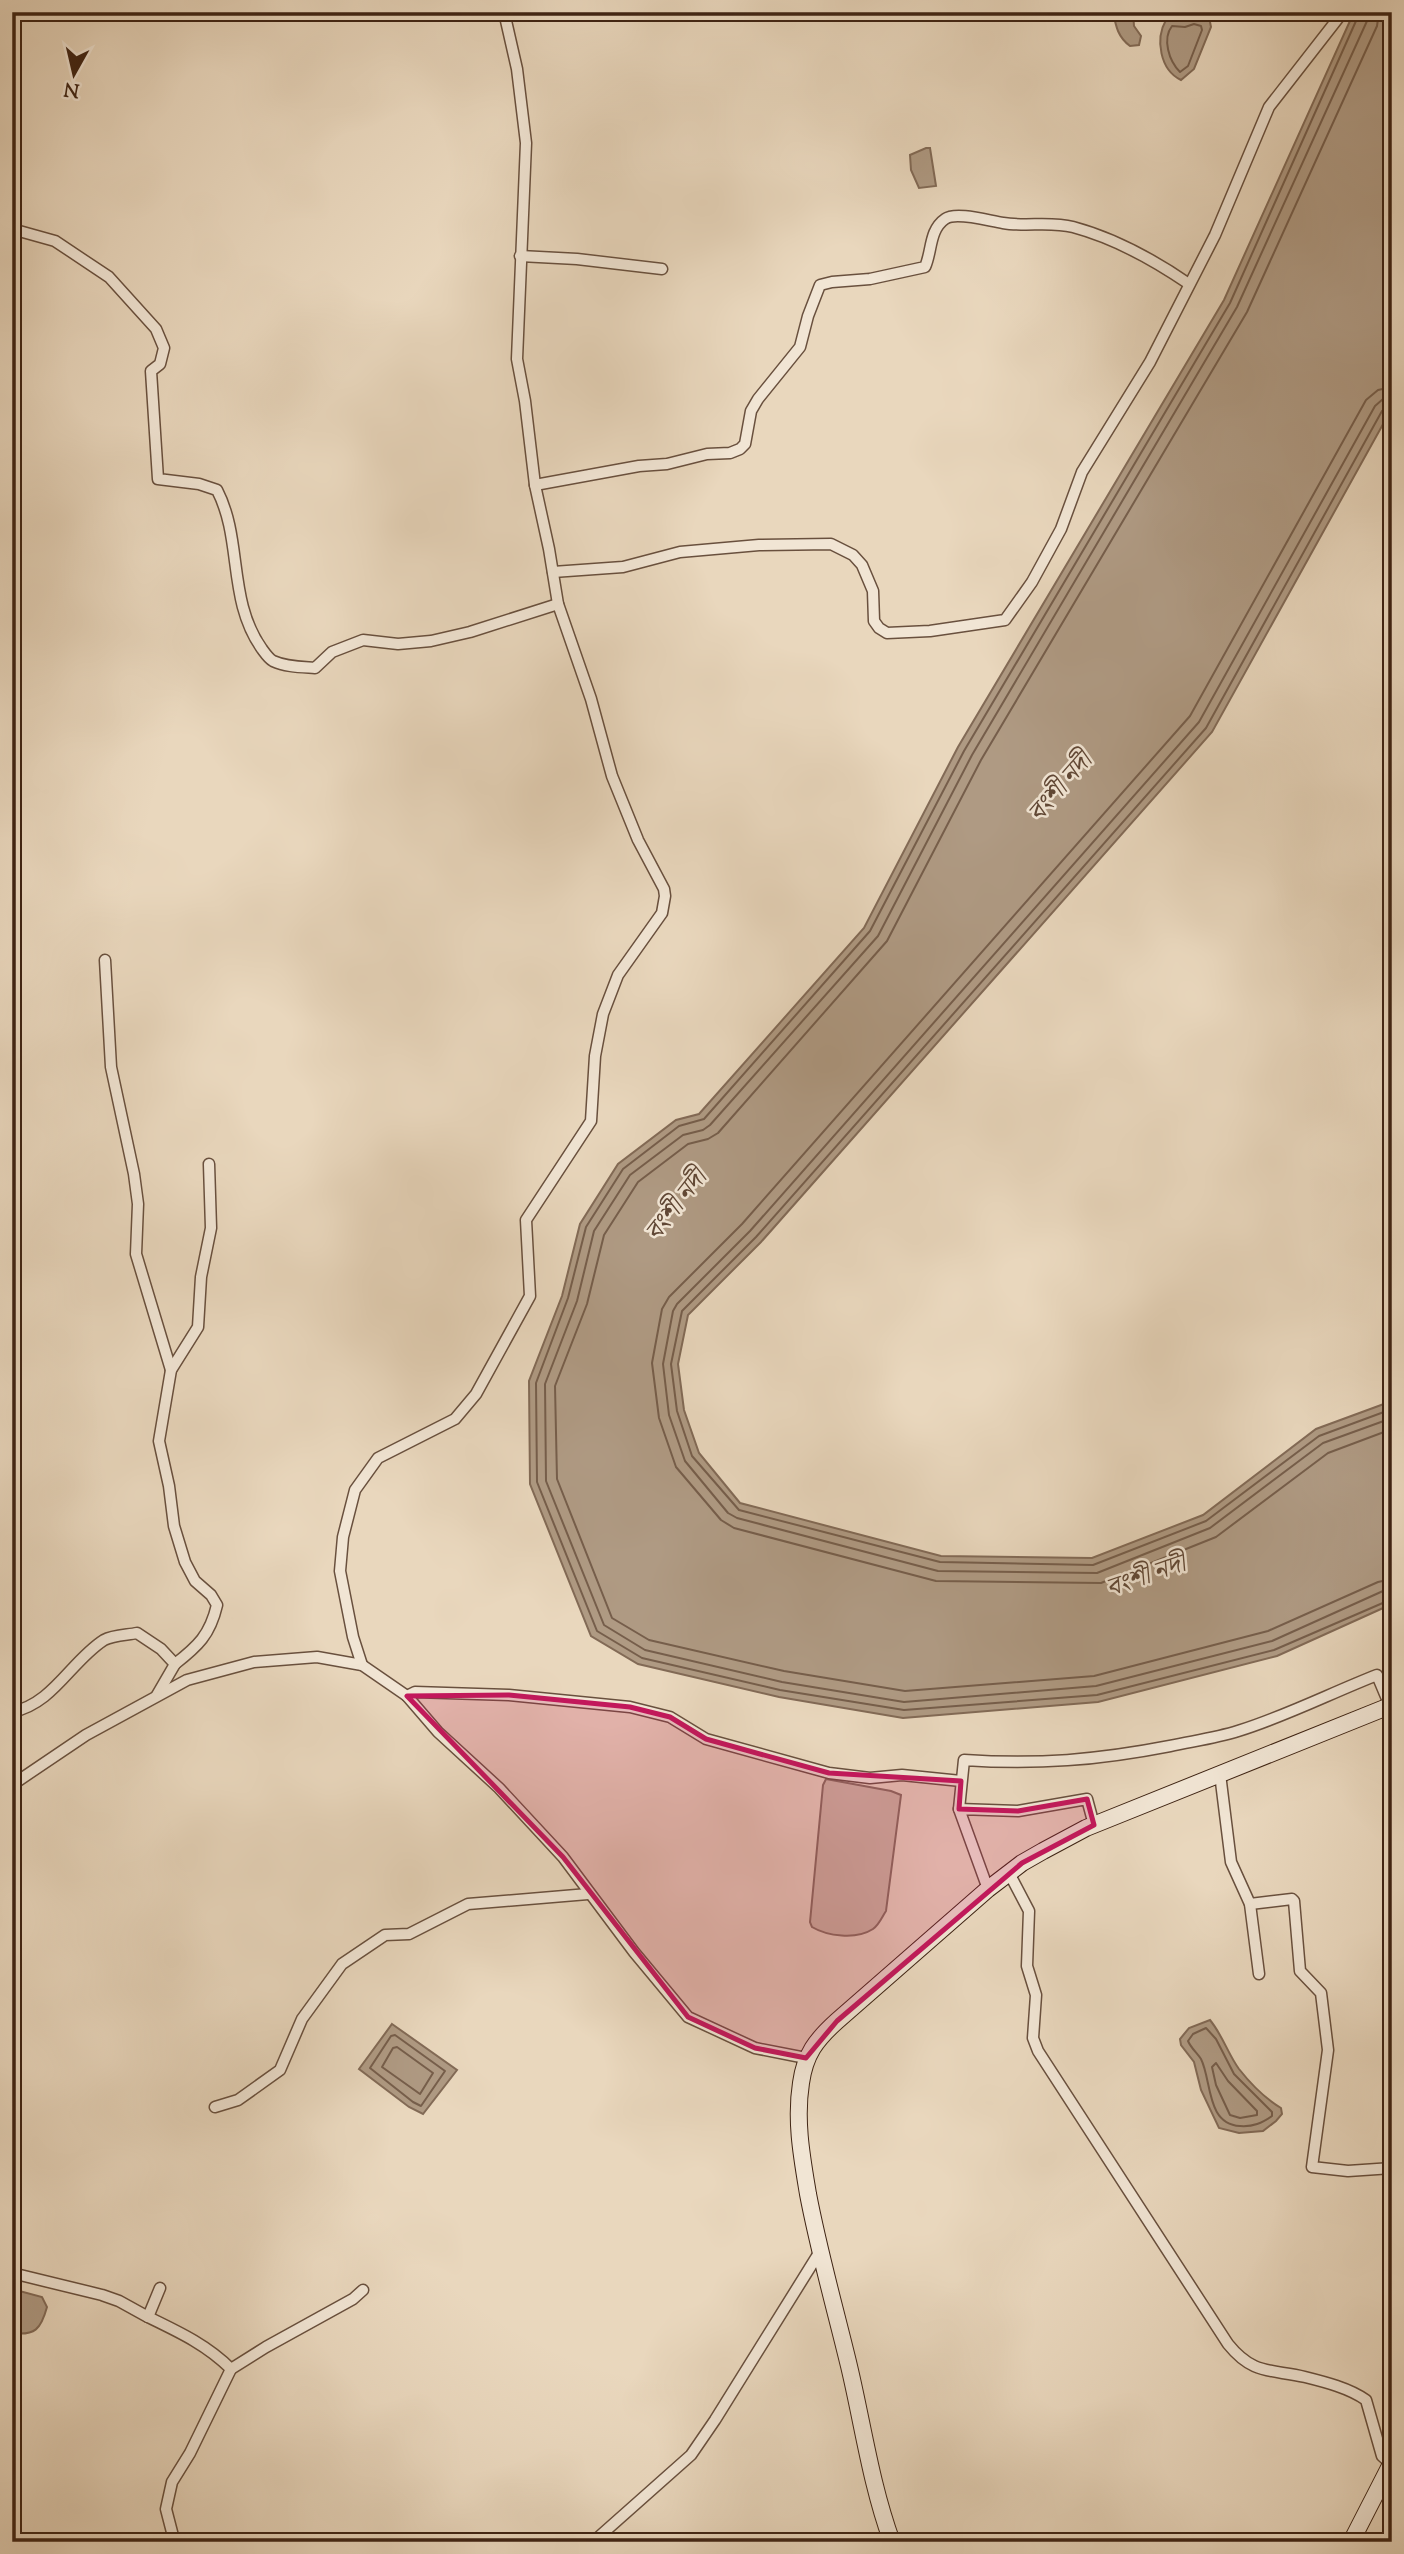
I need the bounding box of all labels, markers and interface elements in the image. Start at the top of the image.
north arrow [38,38,108,108]
text: N [63,74,81,103]
water label: বংশী নদী [1020,743,1104,831]
water label: বংশী নদী [637,1160,719,1250]
water label: বংশী নদী [1101,1545,1193,1608]

